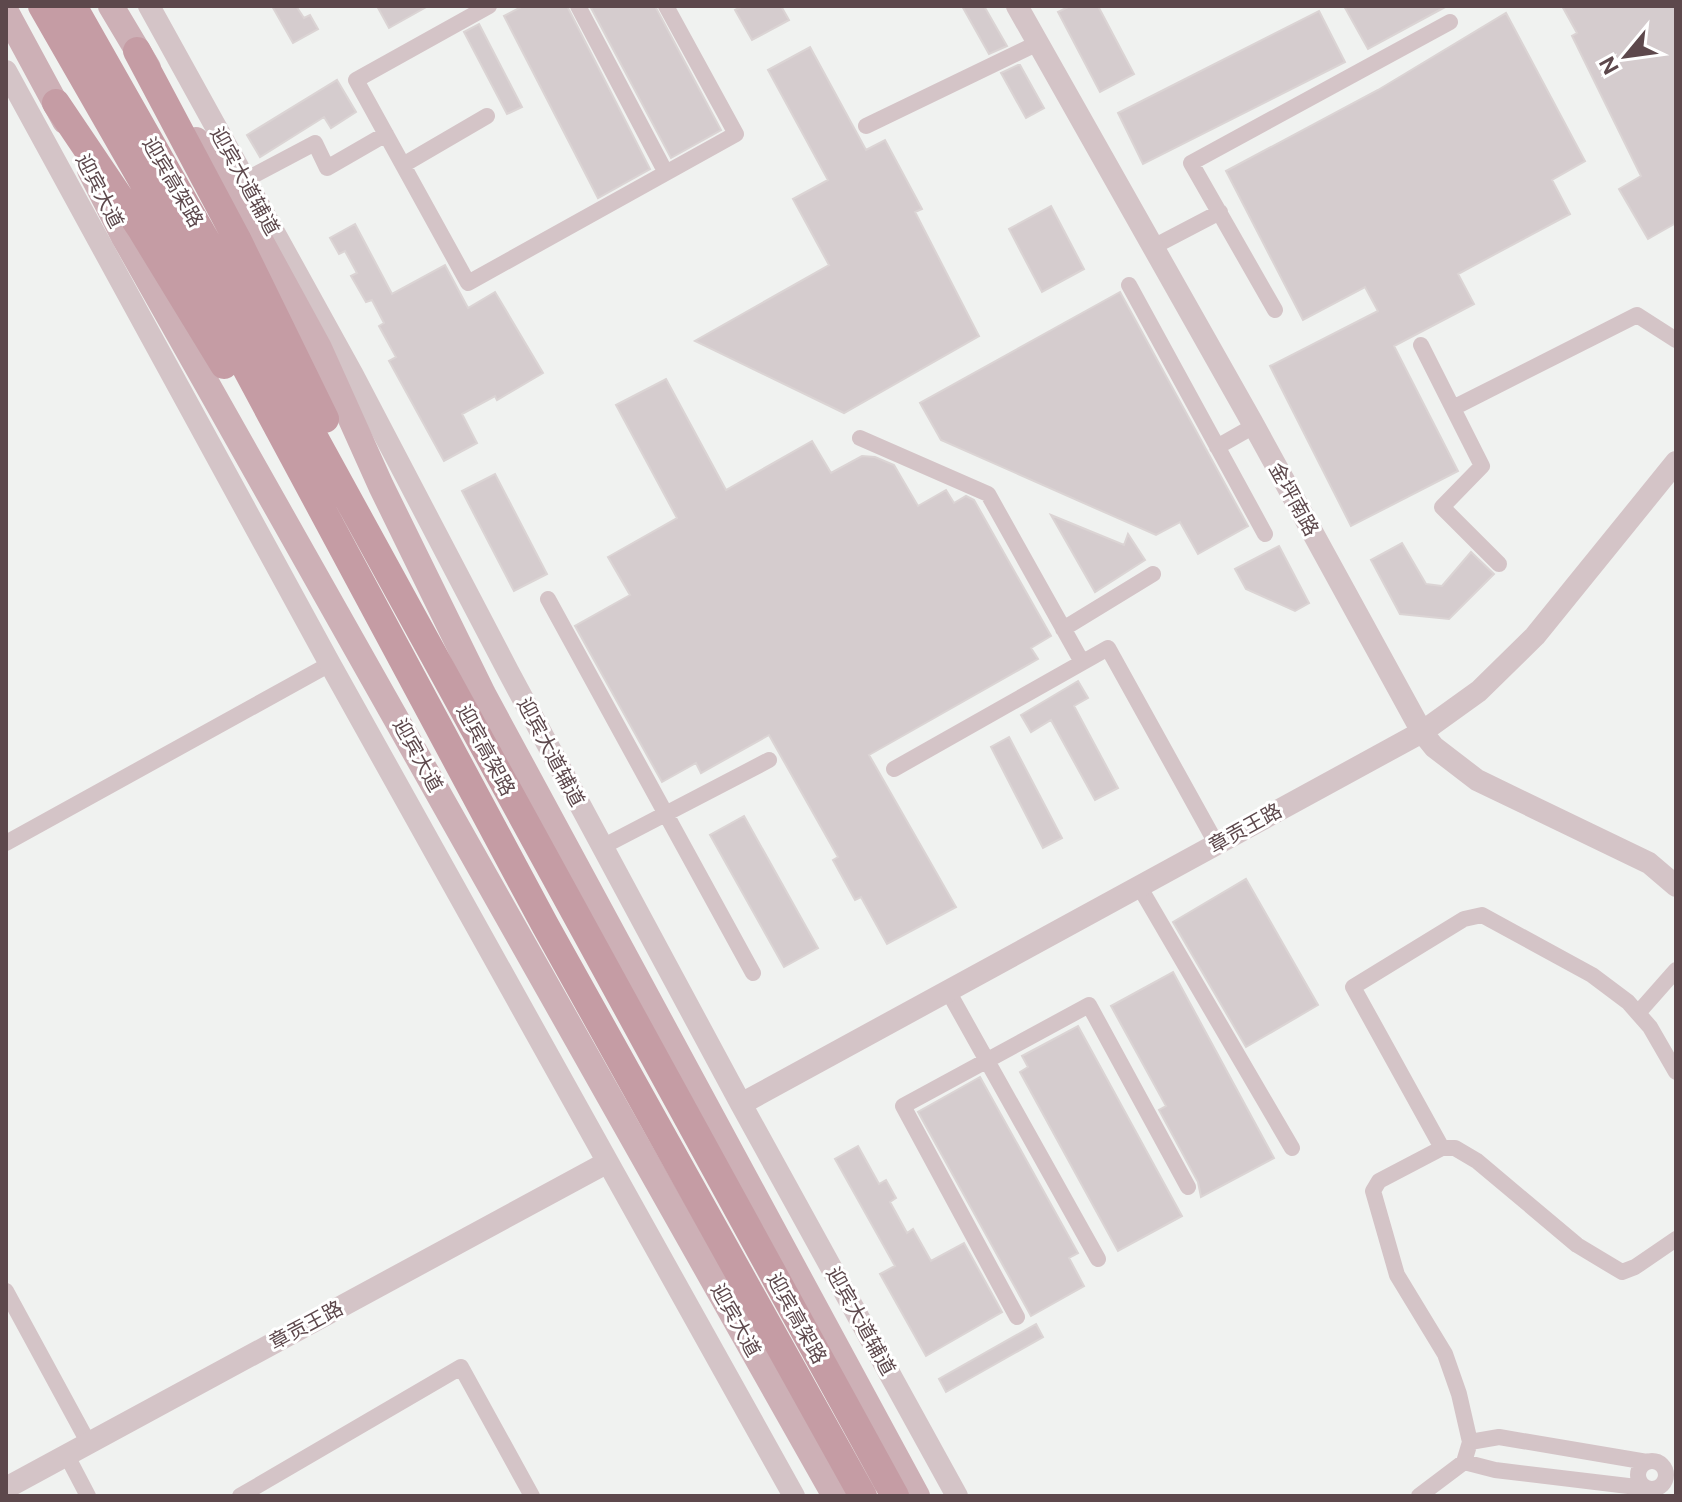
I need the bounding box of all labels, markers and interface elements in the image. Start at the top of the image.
north arrow [1586,16,1666,96]
text: N [1592,51,1626,80]
street label: 迎宾大道辅道 [205,122,285,240]
street label: 迎宾高架路 [137,132,209,232]
street label: 迎宾大道 [70,149,130,233]
street label: 金坪南路 [1263,458,1325,540]
street label: 迎宾大道辅道 [511,693,591,811]
street label: 迎宾高架路 [451,700,521,800]
street label: 迎宾大道 [387,714,449,796]
street label: 章贡王路 [1204,797,1286,859]
street label: 迎宾大道辅道 [821,1262,901,1380]
street label: 迎宾高架路 [761,1268,833,1368]
street label: 迎宾大道 [705,1279,767,1361]
street label: 章贡王路 [265,1295,347,1355]

